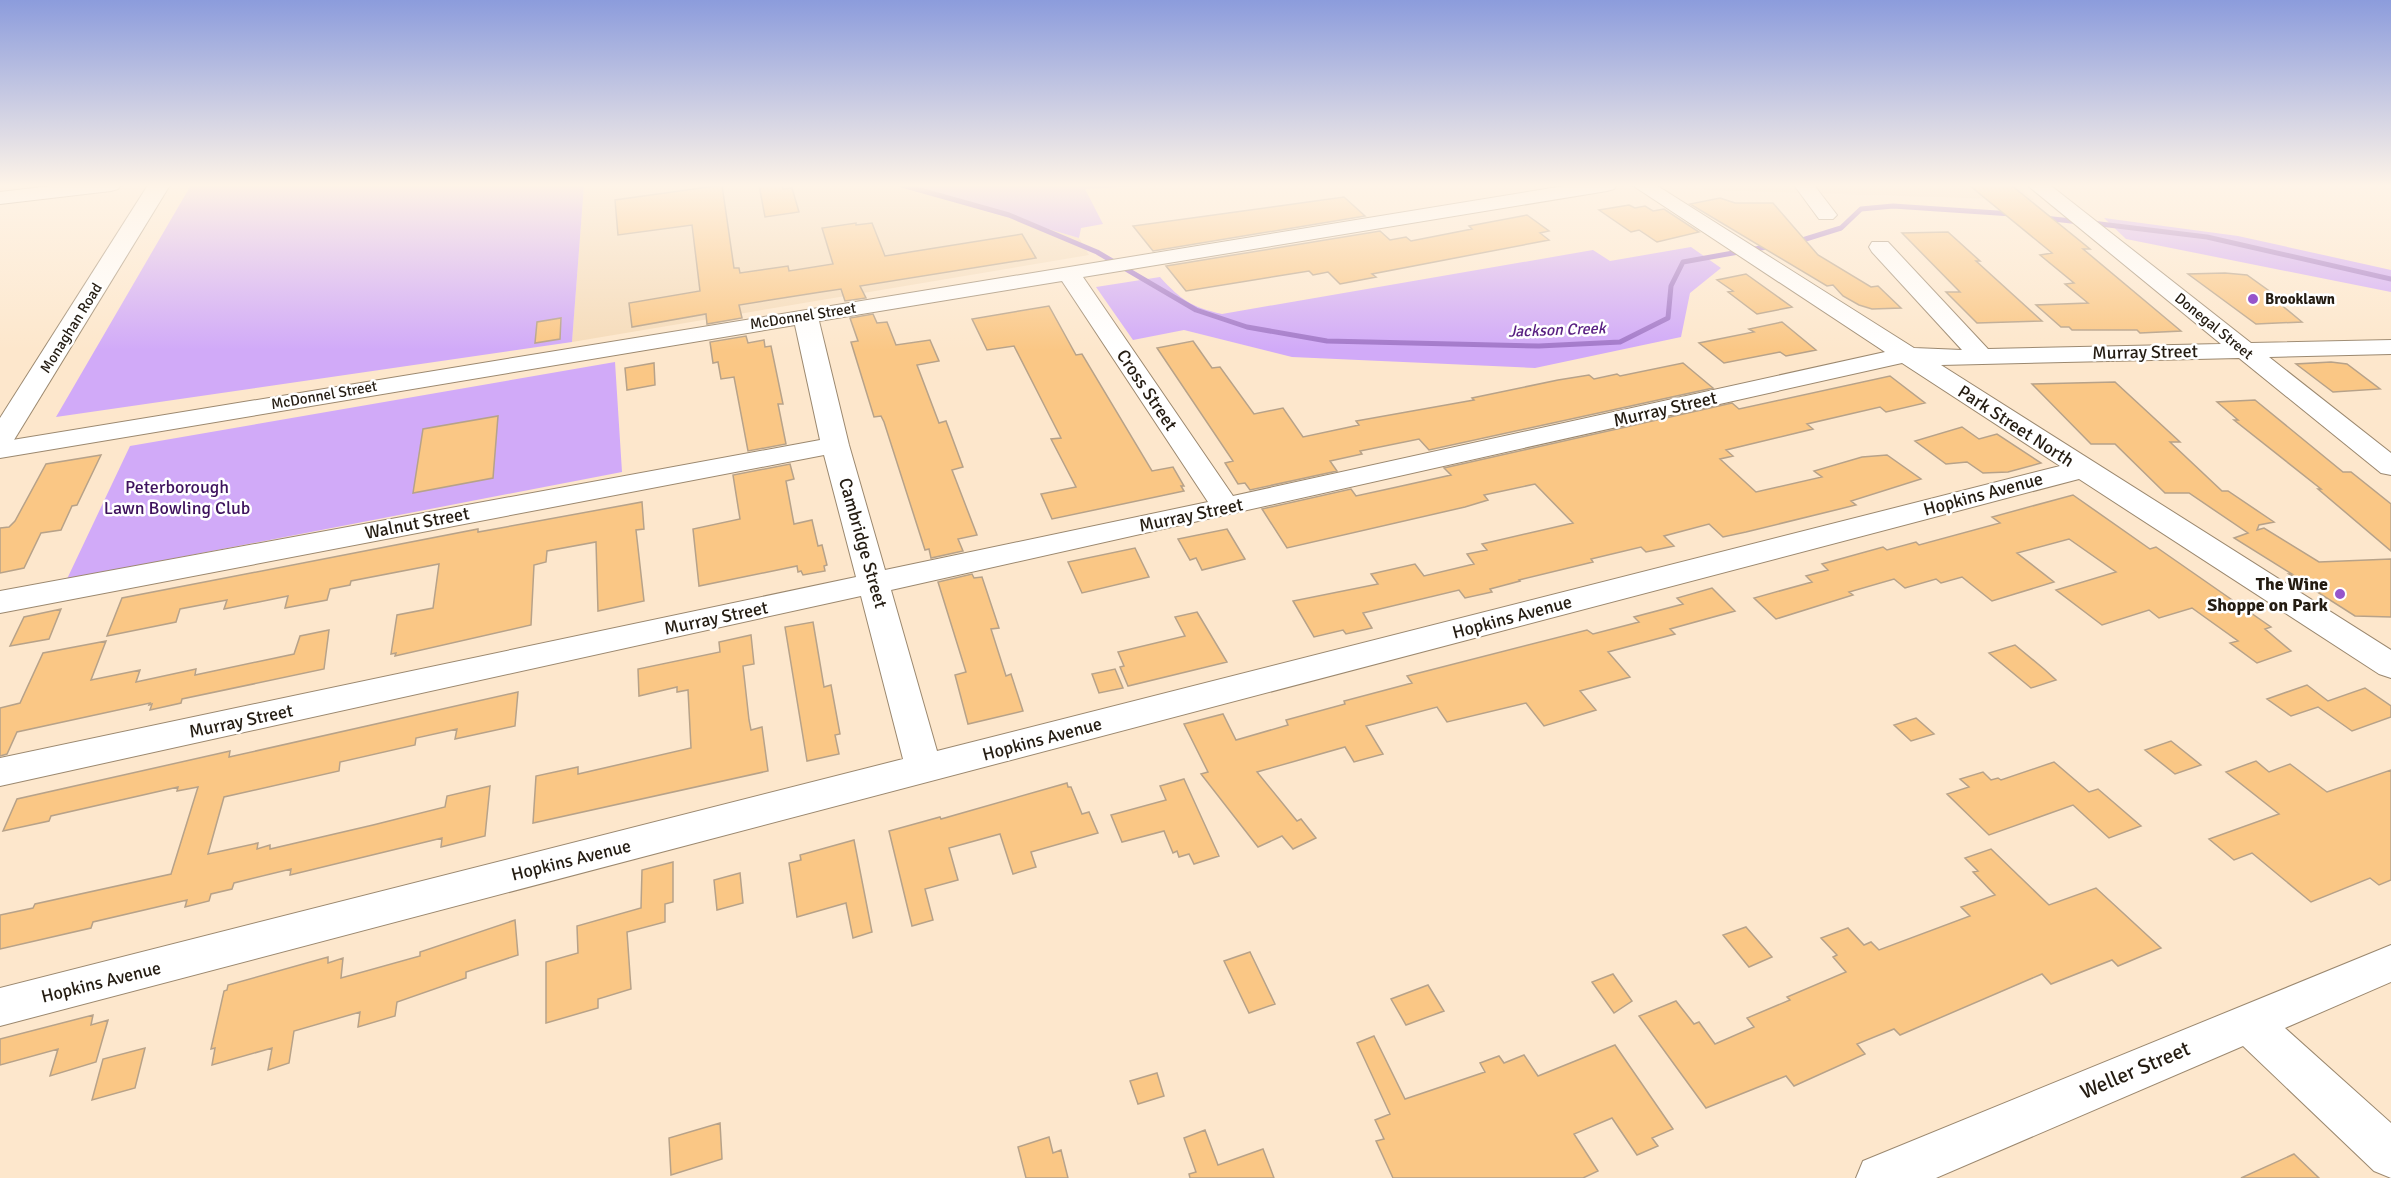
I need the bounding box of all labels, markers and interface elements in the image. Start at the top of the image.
street label: Monaghan Road [36,280,106,376]
street label: Donegal Street [2171,289,2257,363]
place label: Brooklawn [2265,290,2335,308]
marker: Brooklawn [2246,292,2260,306]
street label: McDonnel Street [749,299,857,333]
water label: Jackson Creek [1508,318,1608,342]
street label: Murray Street [2092,340,2198,364]
street label: Cross Street [1112,345,1182,435]
street label: McDonnel Street [270,377,378,413]
street label: Park Street North [1954,380,2078,472]
street label: Murray Street [1611,386,1719,432]
street label: Hopkins Avenue [1921,467,2045,521]
street label: Cambridge Street [834,475,892,611]
park label: Peterborough Lawn Bowling Club [104,476,250,519]
street label: Murray Street [1137,493,1245,537]
street label: Walnut Street [363,502,471,544]
place label: The Wine Shoppe on Park [2207,573,2329,616]
marker: The Wine Shoppe on Park [2333,587,2347,601]
street label: Hopkins Avenue [1450,590,1574,644]
street label: Murray Street [662,596,770,640]
street label: Murray Street [187,699,295,743]
street label: Hopkins Avenue [980,712,1104,766]
street label: Hopkins Avenue [509,834,633,886]
street label: Hopkins Avenue [39,956,163,1008]
street label: Weller Street [2076,1035,2194,1105]

